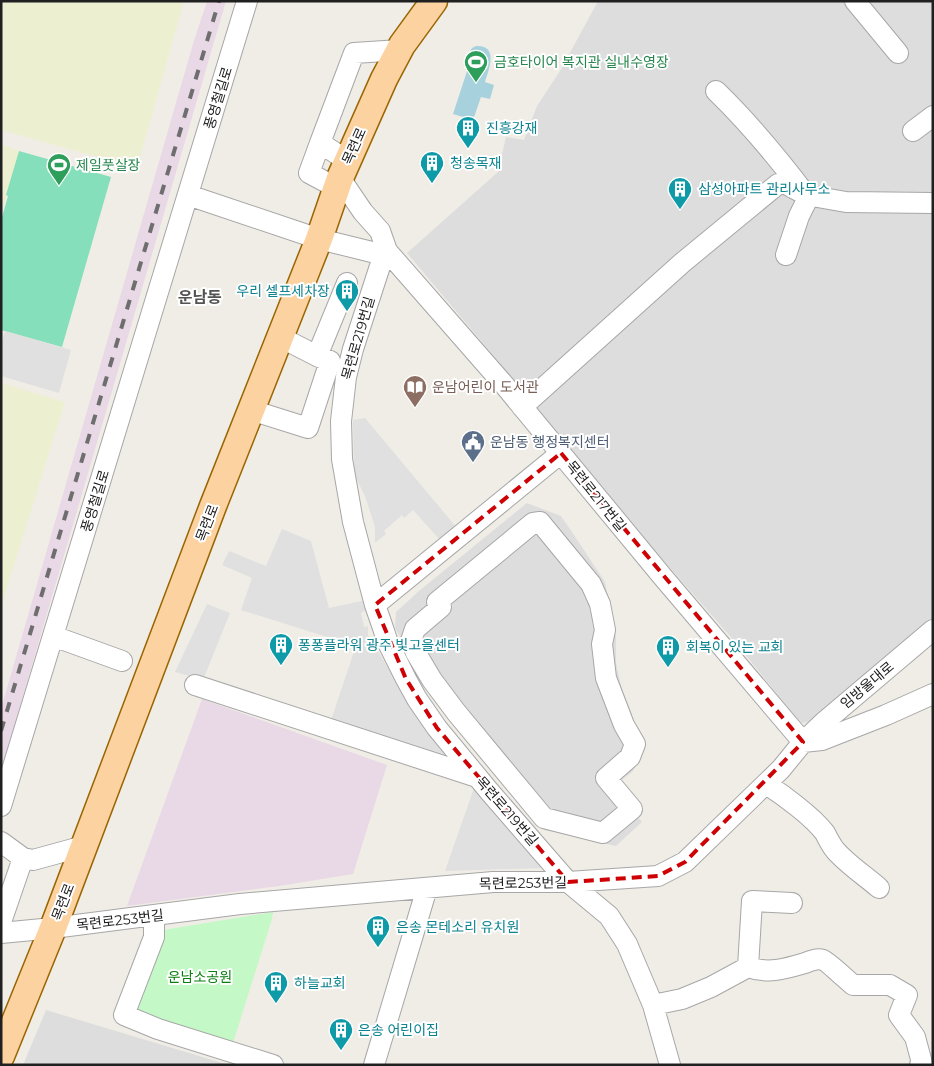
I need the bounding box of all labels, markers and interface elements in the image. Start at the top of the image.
sports icon: 금호타이어 복지관 실내수영장 [463,49,489,83]
place label: 금호타이어 복지관 실내수영장 [494,53,669,71]
street label: 풍영철길로 [200,64,236,131]
building icon: 진흥강재 [455,115,481,149]
place label: 진흥강재 [486,119,538,137]
street label: 목련로 [338,125,370,167]
building icon: 청송목재 [419,150,445,184]
sports icon: 제일풋살장 [46,152,72,186]
place label: 청송목재 [450,154,502,172]
place label: 제일풋살장 [76,156,141,174]
building icon: 삼성아파트 관리사무소 [667,176,693,210]
place label: 삼성아파트 관리사무소 [698,180,831,198]
building icon: 우리 셀프세차장 [334,278,360,312]
place label: 우리 셀프세차장 [236,282,330,300]
district label: 운남동 [178,288,222,307]
street label: 목련로219번길 [338,294,378,382]
library icon: 운남어린이 도서관 [402,374,428,408]
place label: 운남어린이 도서관 [432,378,539,396]
public building icon: 운남동 행정복지센터 [460,429,486,463]
place label: 운남동 행정복지센터 [490,433,610,451]
street label: 목련로217번길 [562,457,630,535]
street label: 풍영철길로 [77,467,113,534]
street label: 목련로 [192,502,222,544]
building icon: 퐁퐁플라워 광주 빛고을센터 [268,632,294,666]
building icon: 회복이 있는 교회 [655,634,681,668]
place label: 퐁퐁플라워 광주 빛고을센터 [298,636,460,654]
place label: 회복이 있는 교회 [686,638,784,656]
street label: 임방울대로 [837,657,898,713]
street label: 목련로219번길 [472,773,542,849]
street label: 목련로253번길 [479,873,567,893]
street label: 목련로 [48,881,78,923]
street label: 목련로253번길 [75,906,165,934]
building icon: 은송 몬테소리 유치원 [365,914,391,948]
place label: 은송 몬테소리 유치원 [396,918,519,936]
park label: 운남소공원 [168,968,232,986]
building icon: 하늘교회 [263,970,289,1004]
place label: 하늘교회 [294,974,346,992]
building icon: 은송 어린이집 [328,1017,354,1051]
place label: 은송 어린이집 [358,1021,439,1039]

